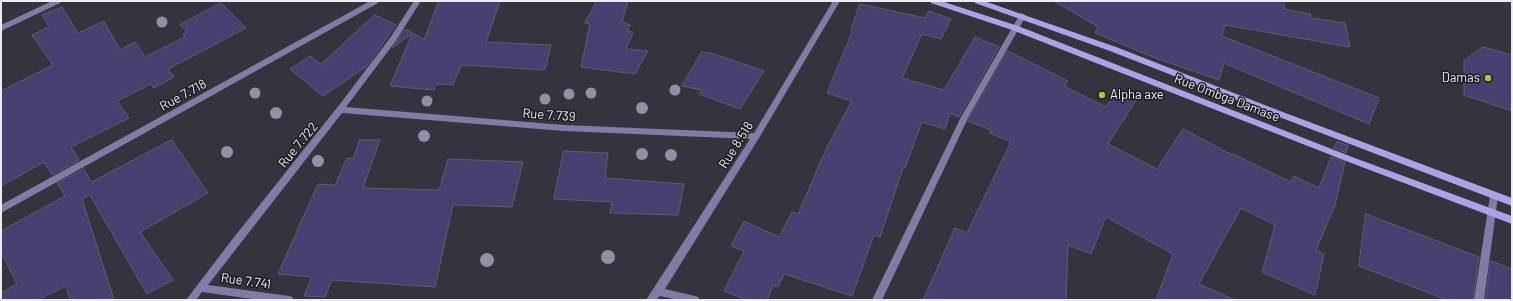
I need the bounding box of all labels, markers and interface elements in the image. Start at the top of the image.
place label: Damas [1442,70,1480,86]
street label: Rue Ombga Damase [1172,71,1282,125]
marker: Damas [1483,73,1493,83]
street label: Rue 7.718 [157,76,209,114]
place label: Alpha axe [1110,87,1164,103]
marker: Alpha axe [1097,90,1107,100]
street label: Rue 7.739 [522,105,576,125]
street label: Rue 7.722 [275,119,321,171]
street label: Rue 8.518 [715,119,757,171]
street label: Rue 7.741 [220,270,272,292]

